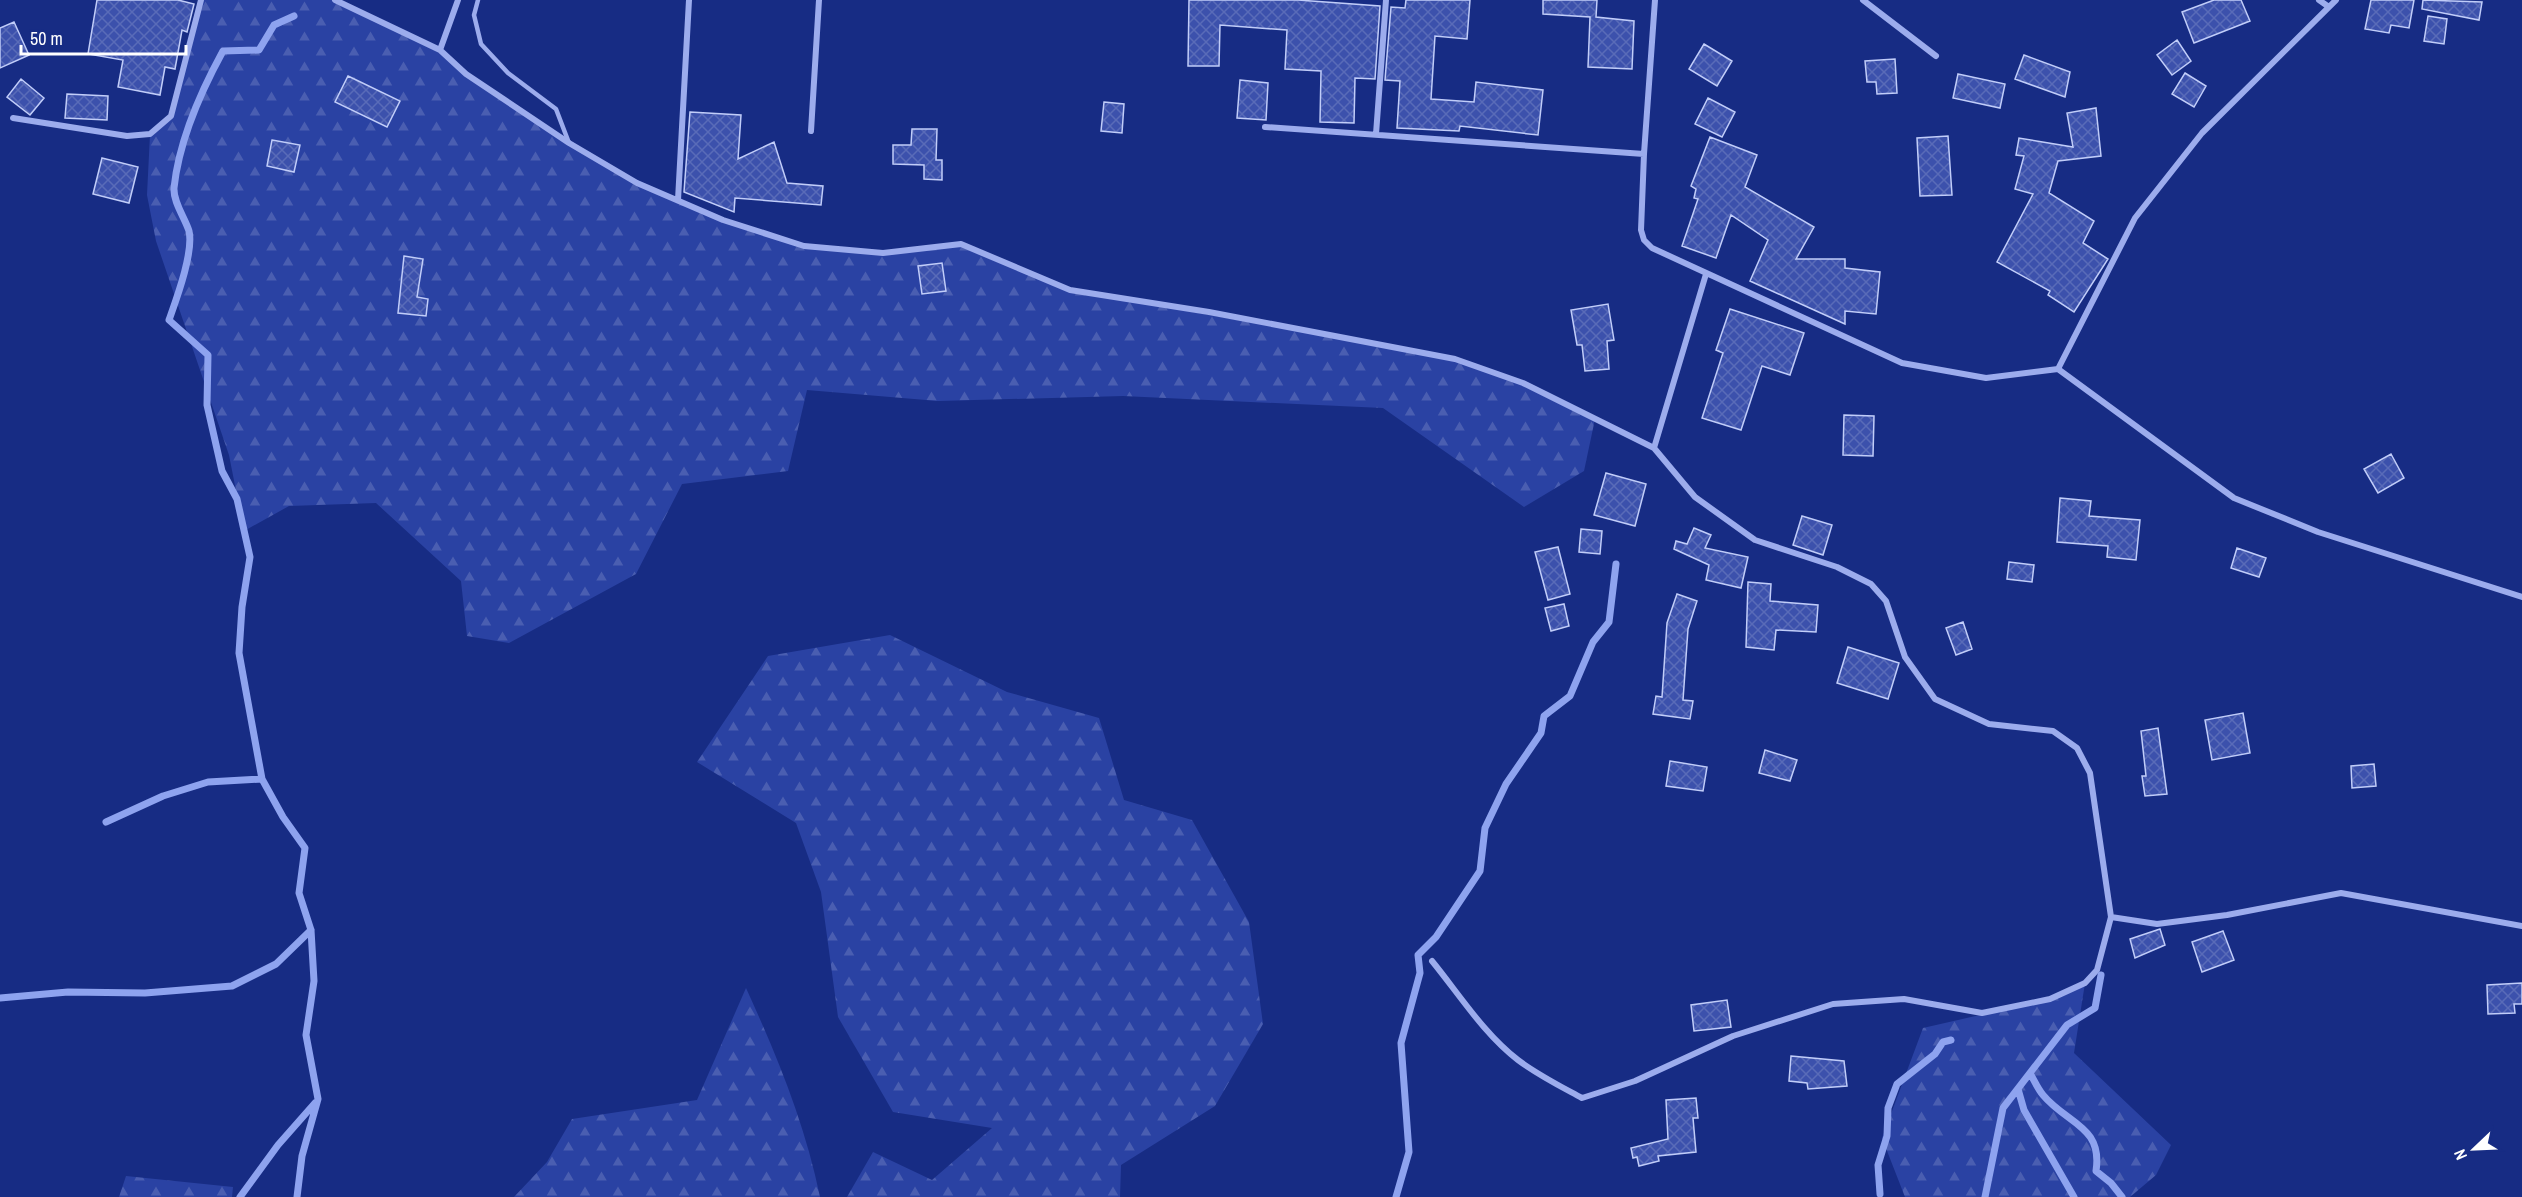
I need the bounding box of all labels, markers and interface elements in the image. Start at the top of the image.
scale bar [21,18,186,56]
text: 50 m [30,26,63,51]
north arrow [2444,1119,2504,1179]
text: N [2448,1146,2472,1164]

